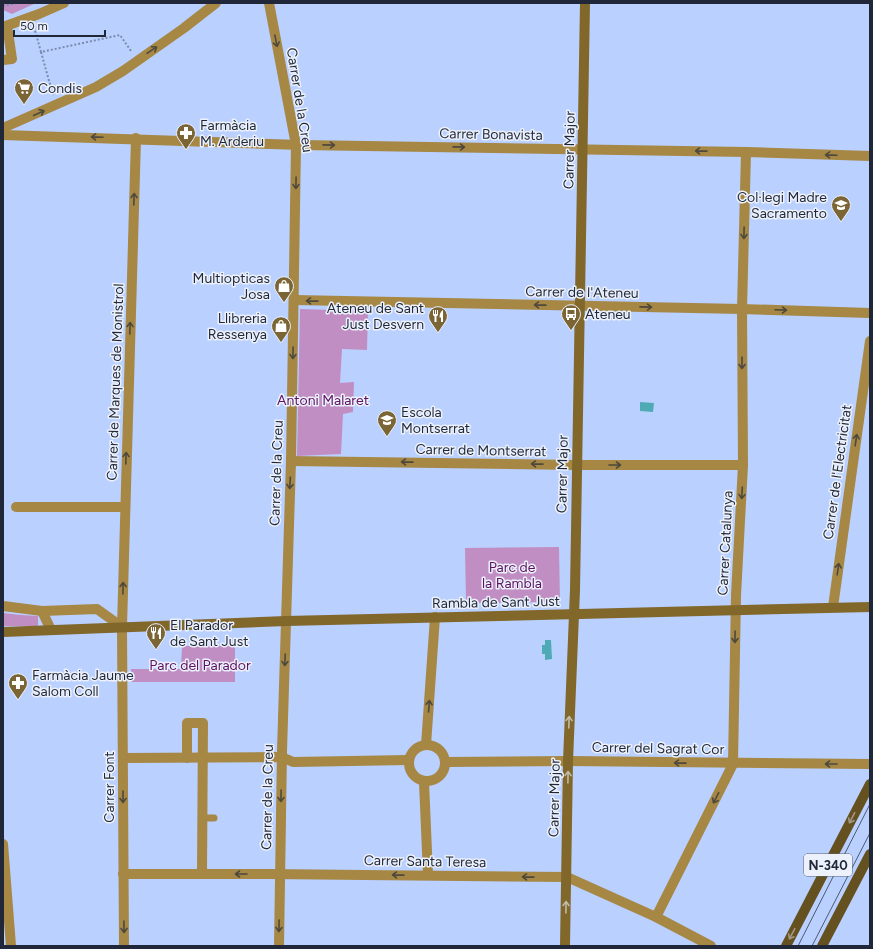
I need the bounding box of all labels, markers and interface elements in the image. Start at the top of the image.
scale bar [14,12,105,38]
text: 50 m [20,19,48,33]
one-way arrow [272,34,280,47]
one-way arrow [147,46,158,54]
street label: Carrer de la Creu [283,46,316,154]
supermarket icon: Condis [13,77,35,105]
place label: Condis [38,80,82,97]
one-way arrow [32,108,44,116]
street label: Carrer Major [560,111,579,189]
place label: Farmàcia M. Arderiu [200,117,264,150]
pharmacy icon: Farmàcia M. Arderiu [175,122,197,150]
street label: Carrer Bonavista [439,125,543,144]
one-way arrow [91,134,104,141]
one-way arrow [322,141,335,149]
one-way arrow [452,144,465,151]
one-way arrow [695,148,708,155]
one-way arrow [825,151,838,158]
one-way arrow [292,176,300,189]
place label: Col·legi Madre Sacramento [737,189,827,222]
one-way arrow [131,193,138,206]
school or university icon: Col·legi Madre Sacramento [830,194,852,222]
one-way arrow [740,226,748,239]
place label: Multiopticas Josa [193,270,270,303]
shop icon: Multiopticas Josa [273,275,295,303]
street label: Carrer de Marques de Monistrol [104,283,127,481]
street label: Carrer de l'Ateneu [525,283,639,302]
one-way arrow [306,297,319,305]
place label: Ateneu de Sant Just Desvern [327,300,424,333]
one-way arrow [534,301,547,309]
bus stop icon: Ateneu [560,303,582,331]
one-way arrow [639,303,652,311]
restaurant icon: Ateneu de Sant Just Desvern [427,305,449,333]
place label: Ateneu [585,306,631,323]
one-way arrow [774,306,787,314]
place label: Llibreria Ressenya [208,310,267,343]
shop icon: Llibreria Ressenya [270,315,292,343]
one-way arrow [126,322,134,335]
one-way arrow [289,346,297,359]
one-way arrow [738,356,746,369]
park label: Antoni Malaret [277,392,369,409]
place label: Escola Montserrat [401,404,470,437]
street label: Carrer de l'Electricitat [820,404,855,541]
school or university icon: Escola Montserrat [376,409,398,437]
street label: Carrer de la Creu [266,420,287,526]
one-way arrow [852,434,860,447]
street label: Carrer Major [553,435,572,513]
street label: Carrer de Montserrat [415,441,547,460]
one-way arrow [122,452,130,465]
one-way arrow [401,459,414,466]
one-way arrow [531,461,544,468]
one-way arrow [608,461,621,469]
one-way arrow [286,476,293,489]
one-way arrow [738,486,745,499]
street label: Carrer Catalunya [714,490,737,596]
park label: Parc de la Rambla [482,559,542,592]
one-way arrow [834,563,842,576]
one-way arrow [119,582,127,595]
street label: Rambla de Sant Just [432,593,560,612]
place label: El Parador de Sant Just [170,617,248,650]
restaurant icon: El Parador de Sant Just [145,622,167,650]
one-way arrow [732,630,739,643]
one-way arrow [281,653,289,666]
park label: Parc del Parador [149,657,251,674]
place label: Farmàcia Jaume Salom Coll [32,667,134,700]
pharmacy icon: Farmàcia Jaume Salom Coll [7,672,29,700]
one-way arrow [425,700,432,713]
one-way arrow [565,716,573,729]
street label: Carrer del Sagrat Cor [592,739,725,758]
street label: Carrer de la Creu [258,744,277,850]
street label: Carrer Font [101,751,118,823]
street label: Carrer Major [545,759,564,837]
one-way arrow [674,759,687,766]
one-way arrow [825,760,838,768]
one-way arrow [564,771,572,784]
one-way arrow [278,789,285,802]
one-way arrow [119,790,127,803]
one-way arrow [712,792,719,804]
one-way arrow [848,812,855,824]
street label: Carrer Santa Teresa [364,852,486,871]
road number: N-340 [804,854,852,876]
one-way arrow [235,870,248,878]
one-way arrow [392,871,405,879]
one-way arrow [522,873,535,881]
one-way arrow [562,901,570,914]
one-way arrow [275,919,283,932]
one-way arrow [120,920,128,933]
one-way arrow [788,927,795,939]

